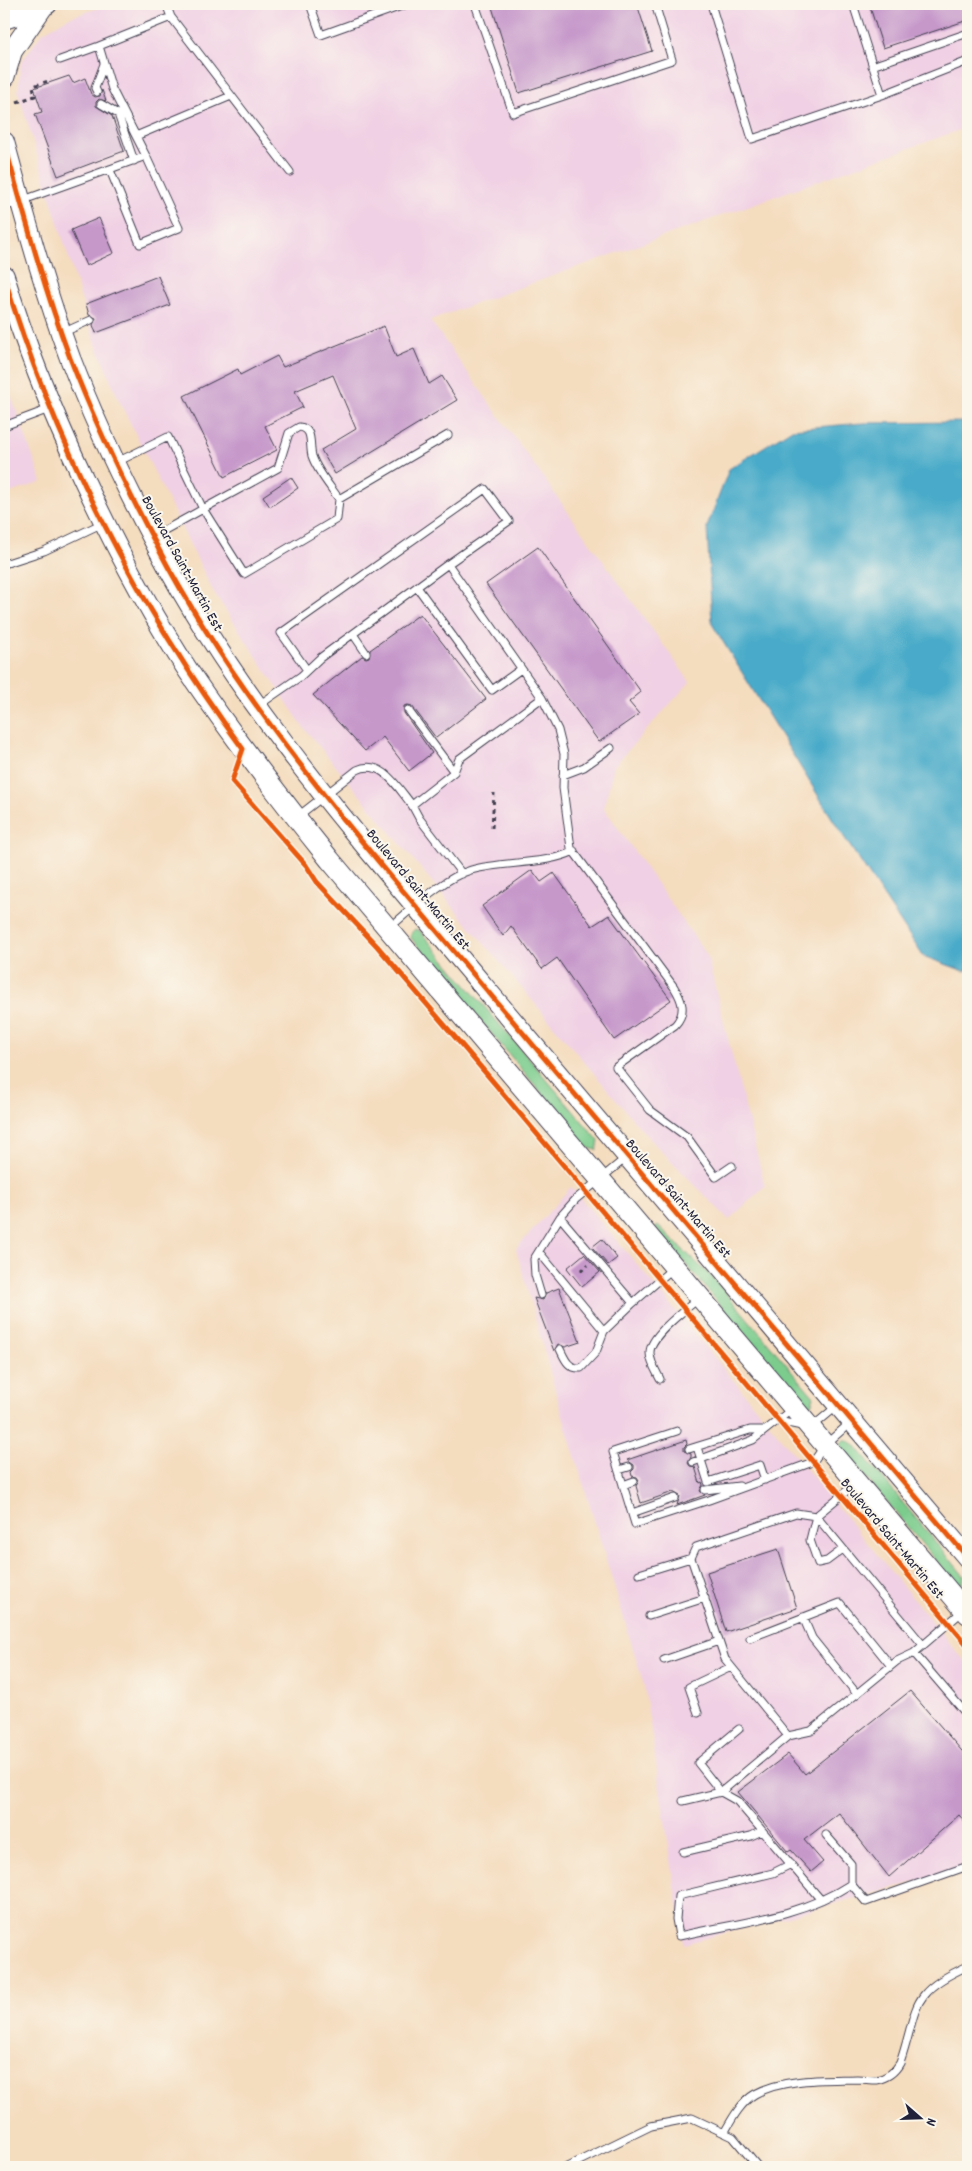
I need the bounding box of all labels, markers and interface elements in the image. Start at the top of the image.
street label: Boulevard Saint-Martin Est [135,492,228,636]
street label: Boulevard Saint-Martin Est [360,825,475,956]
street label: Boulevard Saint-Martin Est [619,1135,736,1264]
street label: Boulevard Saint-Martin Est [834,1474,949,1605]
north arrow [894,2094,944,2144]
text: N [920,2115,941,2129]

